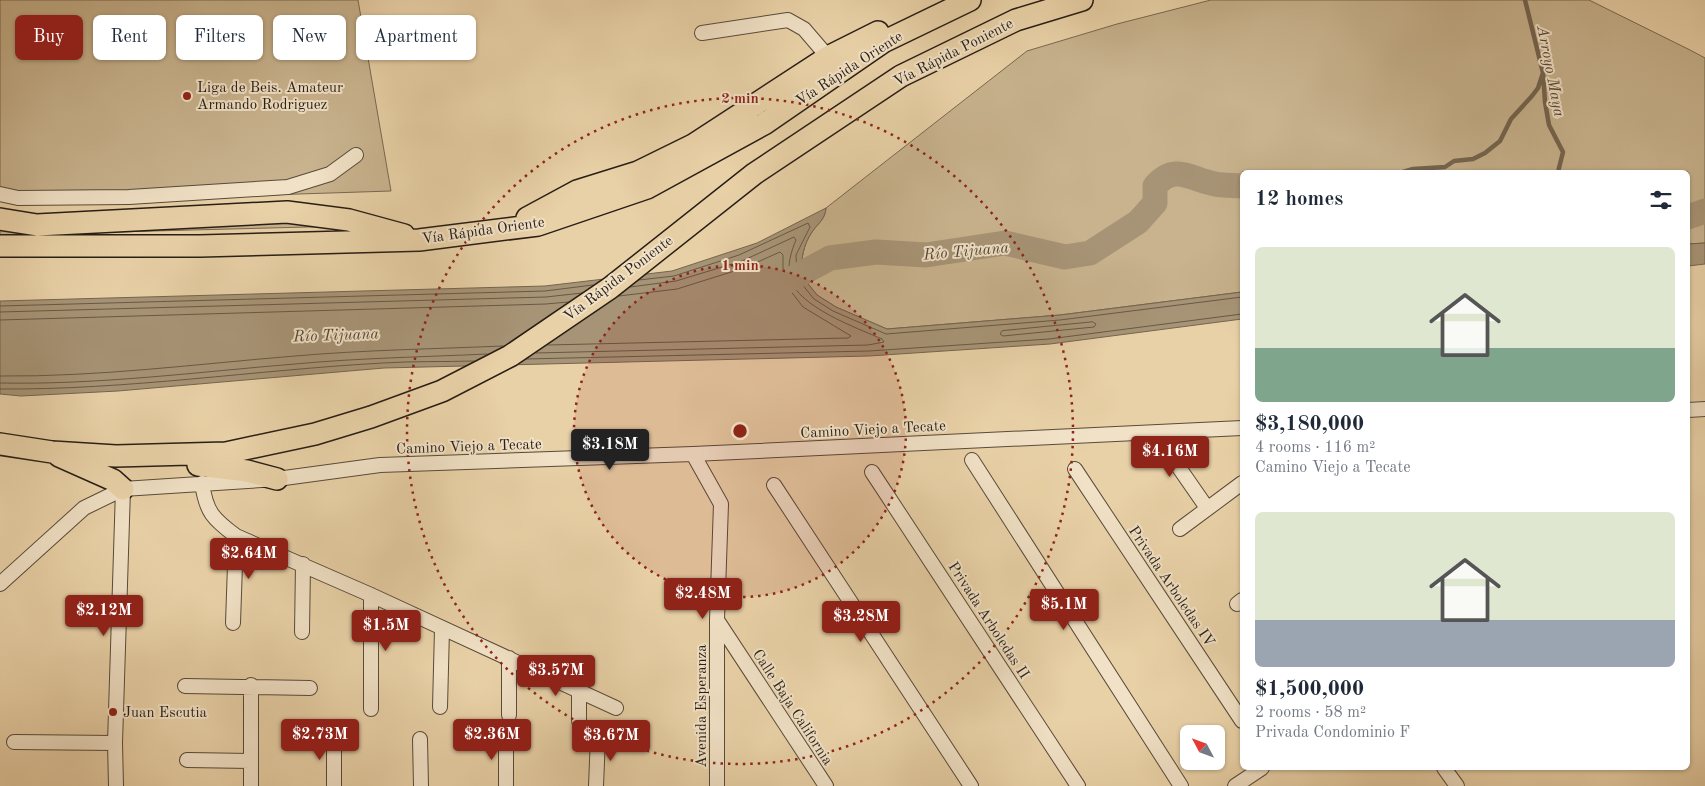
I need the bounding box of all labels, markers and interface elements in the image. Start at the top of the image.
chip: Buy [15,15,83,60]
chip: Rent [93,15,166,60]
chip: Filters [176,15,263,60]
chip: New [273,15,346,60]
chip: Apartment [356,15,476,60]
street label: Vía Rápida Poniente [891,17,1016,90]
water label: Arroyo Maya [1533,23,1567,119]
street label: Vía Rápida Oriente [794,29,906,109]
place label: Liga de Beis. Amateur Armando Rodriguez [197,81,343,113]
marker: Liga de Beis. Amateur Armando Rodriguez [181,90,193,102]
text: 2 min [721,92,759,107]
icon: filters [1647,186,1675,214]
text: 12 homes [1255,189,1343,210]
street label: Vía Rápida Oriente [421,215,546,248]
street label: Vía Rápida Poniente [562,233,676,325]
water label: Río Tijuana [922,240,1010,264]
text: 1 min [721,259,759,274]
icon: home [1420,280,1510,370]
water label: Río Tijuana [292,326,380,346]
text: $3,180,000 [1255,414,1364,435]
street label: Camino Viejo a Tecate [800,419,946,442]
centre of rings [731,422,749,440]
pin: $3.18M [569,428,651,471]
pin: $4.16M [1129,436,1211,478]
street label: Camino Viejo a Tecate [396,437,542,458]
text: $3.18M [582,437,638,453]
text: 4 rooms · 116 m² [1255,440,1375,456]
text: $4.16M [1142,444,1198,460]
text: Camino Viejo a Tecate [1255,460,1411,476]
street label: Privada Arboledas IV [1125,524,1217,650]
pin: $2.64M [208,538,290,580]
icon: home [1420,545,1510,635]
text: $2.64M [221,546,277,562]
street label: Privada Arboledas II [944,560,1031,682]
pin: $2.48M [662,578,744,620]
text: $2.48M [675,586,731,602]
pin: $5.1M [1029,588,1099,631]
pin: $2.12M [63,594,145,637]
text: $5.1M [1041,597,1087,613]
pin: $3.28M [820,600,902,643]
text: $2.12M [76,603,132,619]
text: $3.28M [833,609,889,625]
pin: $1.5M [351,610,421,652]
text: $1.5M [363,618,409,634]
street label: Avenida Esperanza [695,644,710,768]
street label: Calle Baja California [749,647,835,769]
pin: $3.57M [515,654,597,697]
text: $3.57M [528,663,584,679]
text: $1,500,000 [1255,679,1364,700]
text: 2 rooms · 58 m² [1255,705,1366,721]
marker: Juan Escutia [107,706,119,718]
place label: Juan Escutia [123,706,208,721]
pin: $2.73M [279,718,361,761]
pin: $2.36M [451,718,533,761]
pin: $3.67M [570,720,652,762]
north arrow [1180,725,1225,770]
map controls [1180,725,1225,770]
text: Privada Condominio F [1255,725,1410,741]
text: $2.73M [292,727,348,743]
text: $2.36M [464,727,520,743]
text: $3.67M [583,728,639,744]

